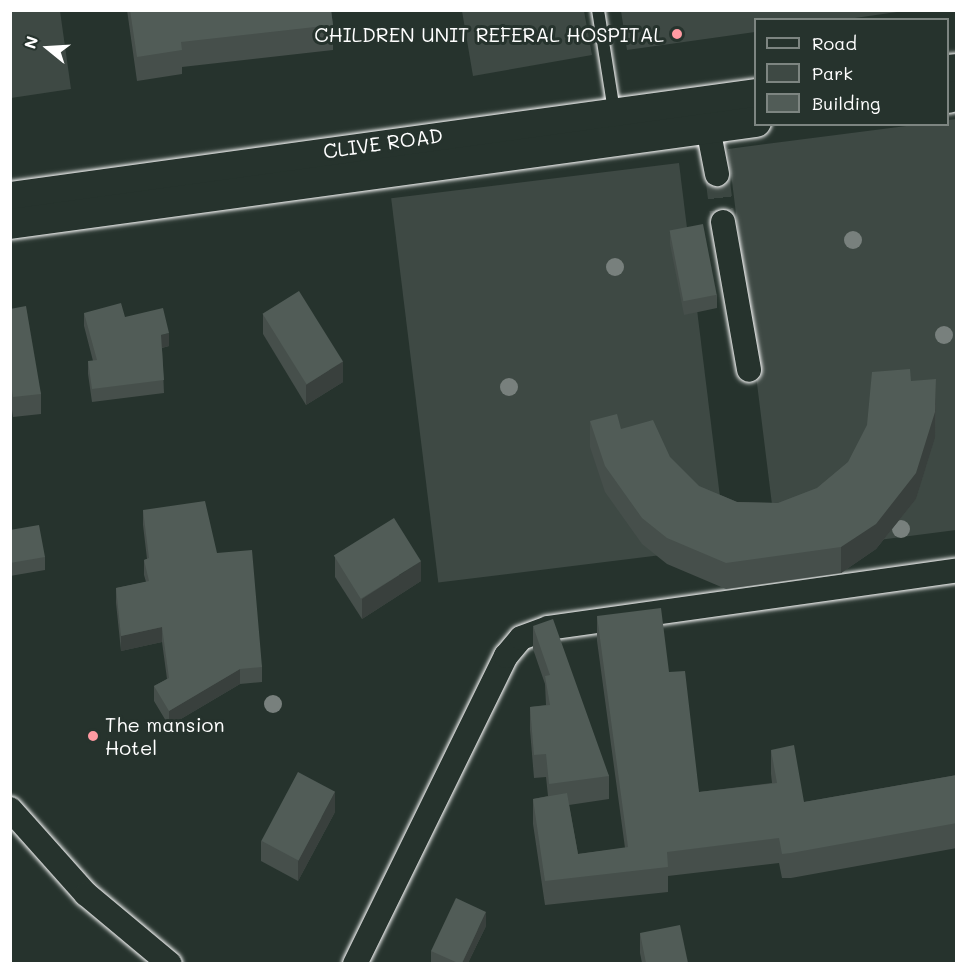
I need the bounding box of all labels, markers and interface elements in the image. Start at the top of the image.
north arrow [18,18,78,78]
legend [754,18,949,126]
place label: CHILDREN UNIT REFERAL HOSPITAL [314,22,664,46]
marker: CHILDREN UNIT REFERAL HOSPITAL [668,25,686,43]
text: Road [812,31,857,55]
text: N [19,33,42,51]
text: Park [812,61,853,85]
text: Building [812,91,880,115]
street label: CLIVE ROAD [322,123,444,163]
place label: The mansion Hotel [105,712,224,759]
marker: The mansion Hotel [86,729,100,743]

